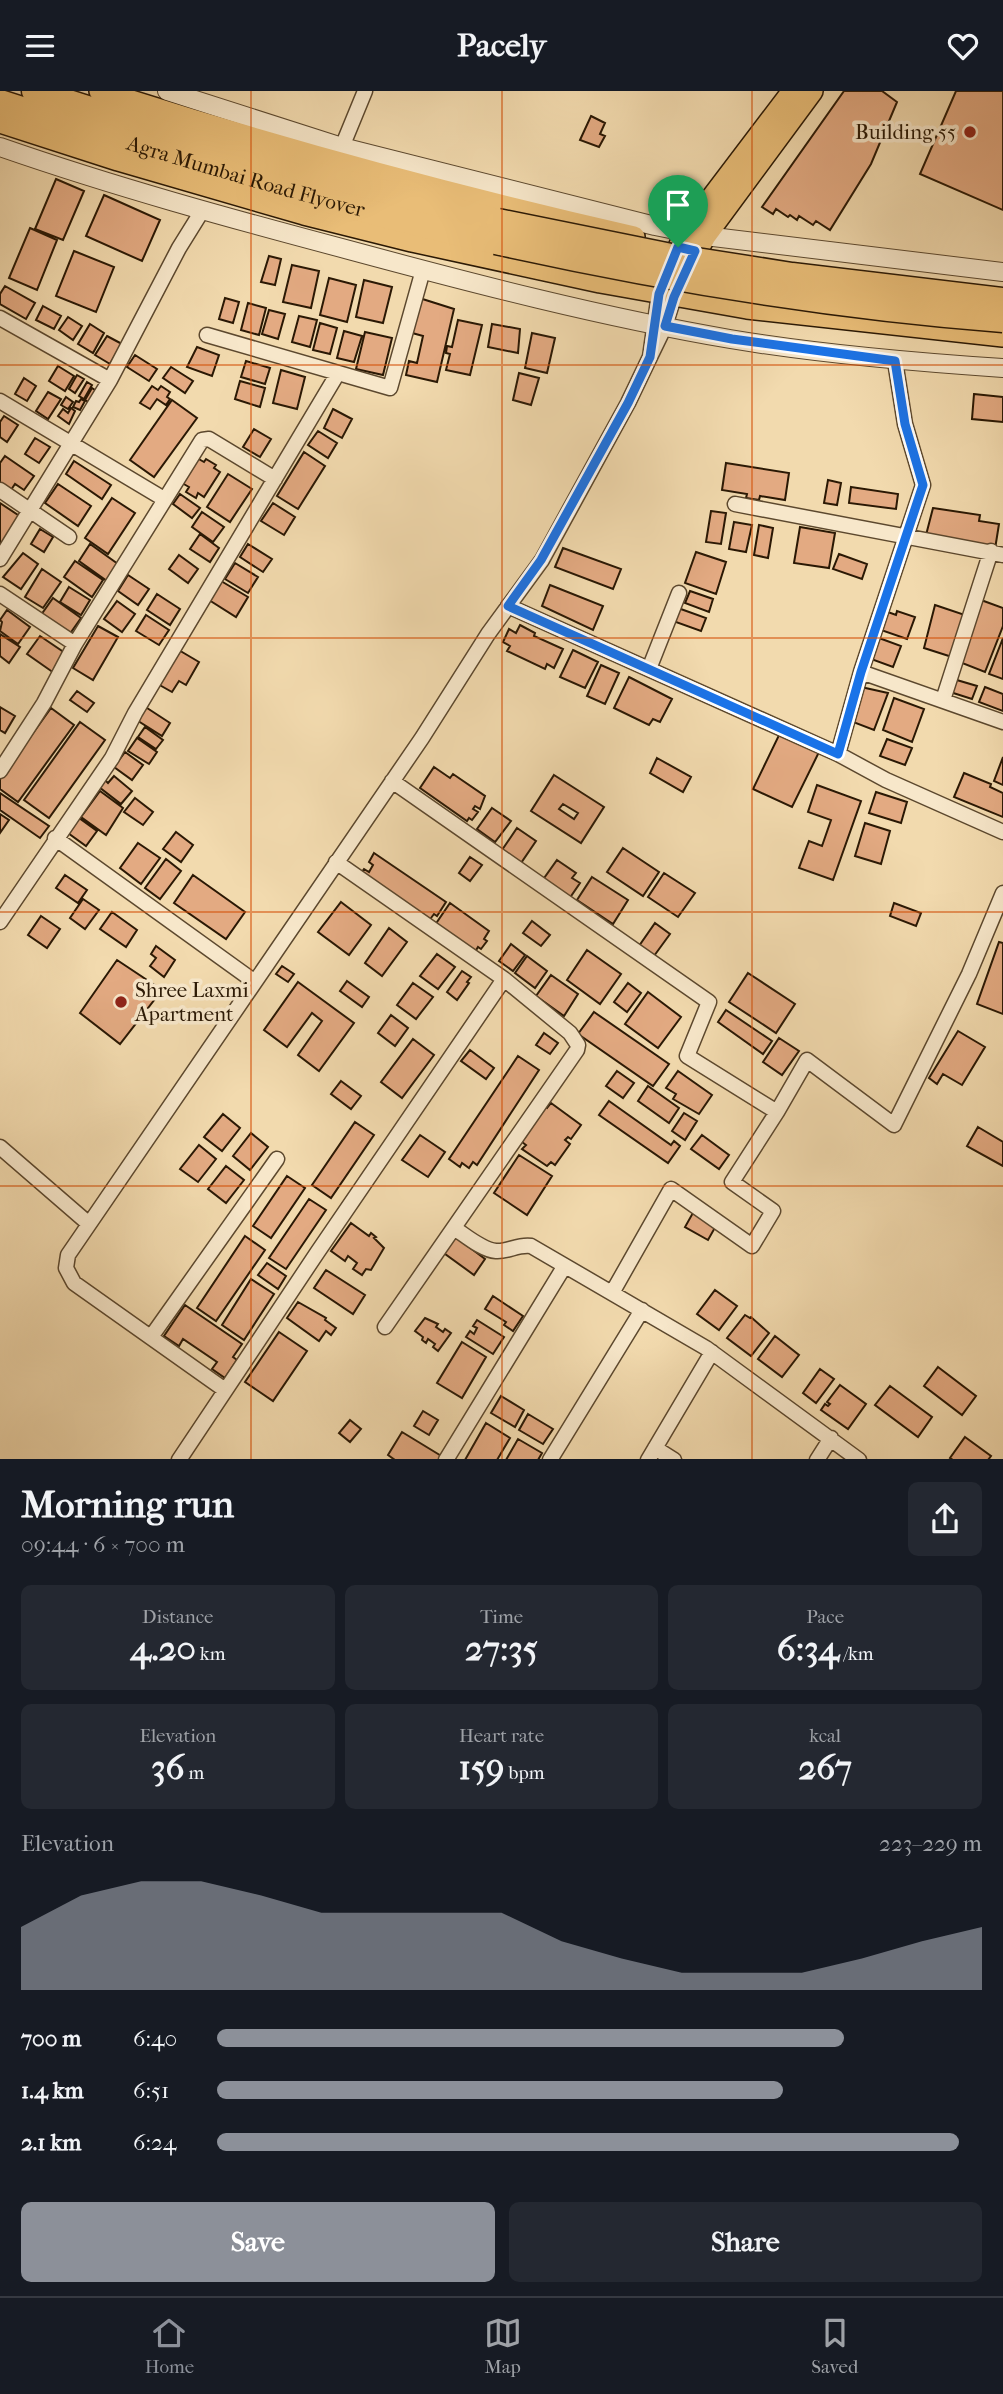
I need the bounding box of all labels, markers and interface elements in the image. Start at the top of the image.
icon: menu [21,27,59,65]
text: Pacely [457,27,546,64]
icon: heart [944,27,982,65]
place label: Building 55 [855,120,956,144]
marker: Building 55 [962,124,978,140]
street label: Agra Mumbai Road Flyover [123,131,368,222]
pin [648,175,708,247]
icon: arrive [659,186,697,224]
place label: Shree Laxmi Apartment [134,978,249,1026]
marker: Shree Laxmi Apartment [113,994,129,1010]
text: Morning run [21,1482,234,1527]
button: share [908,1482,982,1556]
text: 09:44 · 6 × 700 m [21,1531,185,1558]
text: Distance [142,1606,214,1628]
text: Time [480,1606,523,1628]
text: Pace [806,1606,844,1628]
text: 4.20 [130,1628,196,1669]
text: 27:35 [465,1628,538,1669]
text: 6:34 [777,1628,839,1669]
text: km [196,1643,225,1665]
text: /km [839,1643,874,1665]
text: Elevation [139,1725,216,1747]
text: Heart rate [459,1725,544,1747]
text: kcal [809,1725,841,1747]
text: 36 [151,1747,185,1788]
text: 159 [459,1747,504,1788]
text: 267 [798,1747,852,1788]
text: m [185,1762,204,1784]
text: bpm [504,1762,544,1784]
text: Elevation [21,1830,114,1857]
text: 223–229 m [879,1830,982,1857]
text: 700 m [21,2025,81,2052]
text: 6:40 [133,2025,177,2052]
text: 1.4 km [21,2077,84,2104]
text: 6:51 [133,2077,169,2104]
text: 2.1 km [21,2129,81,2156]
text: 6:24 [133,2129,176,2156]
button: Save [21,2202,495,2282]
button: Share [509,2202,982,2282]
tab: Home [145,2314,194,2378]
tab: Map [484,2314,522,2378]
tab: Saved [811,2314,858,2378]

